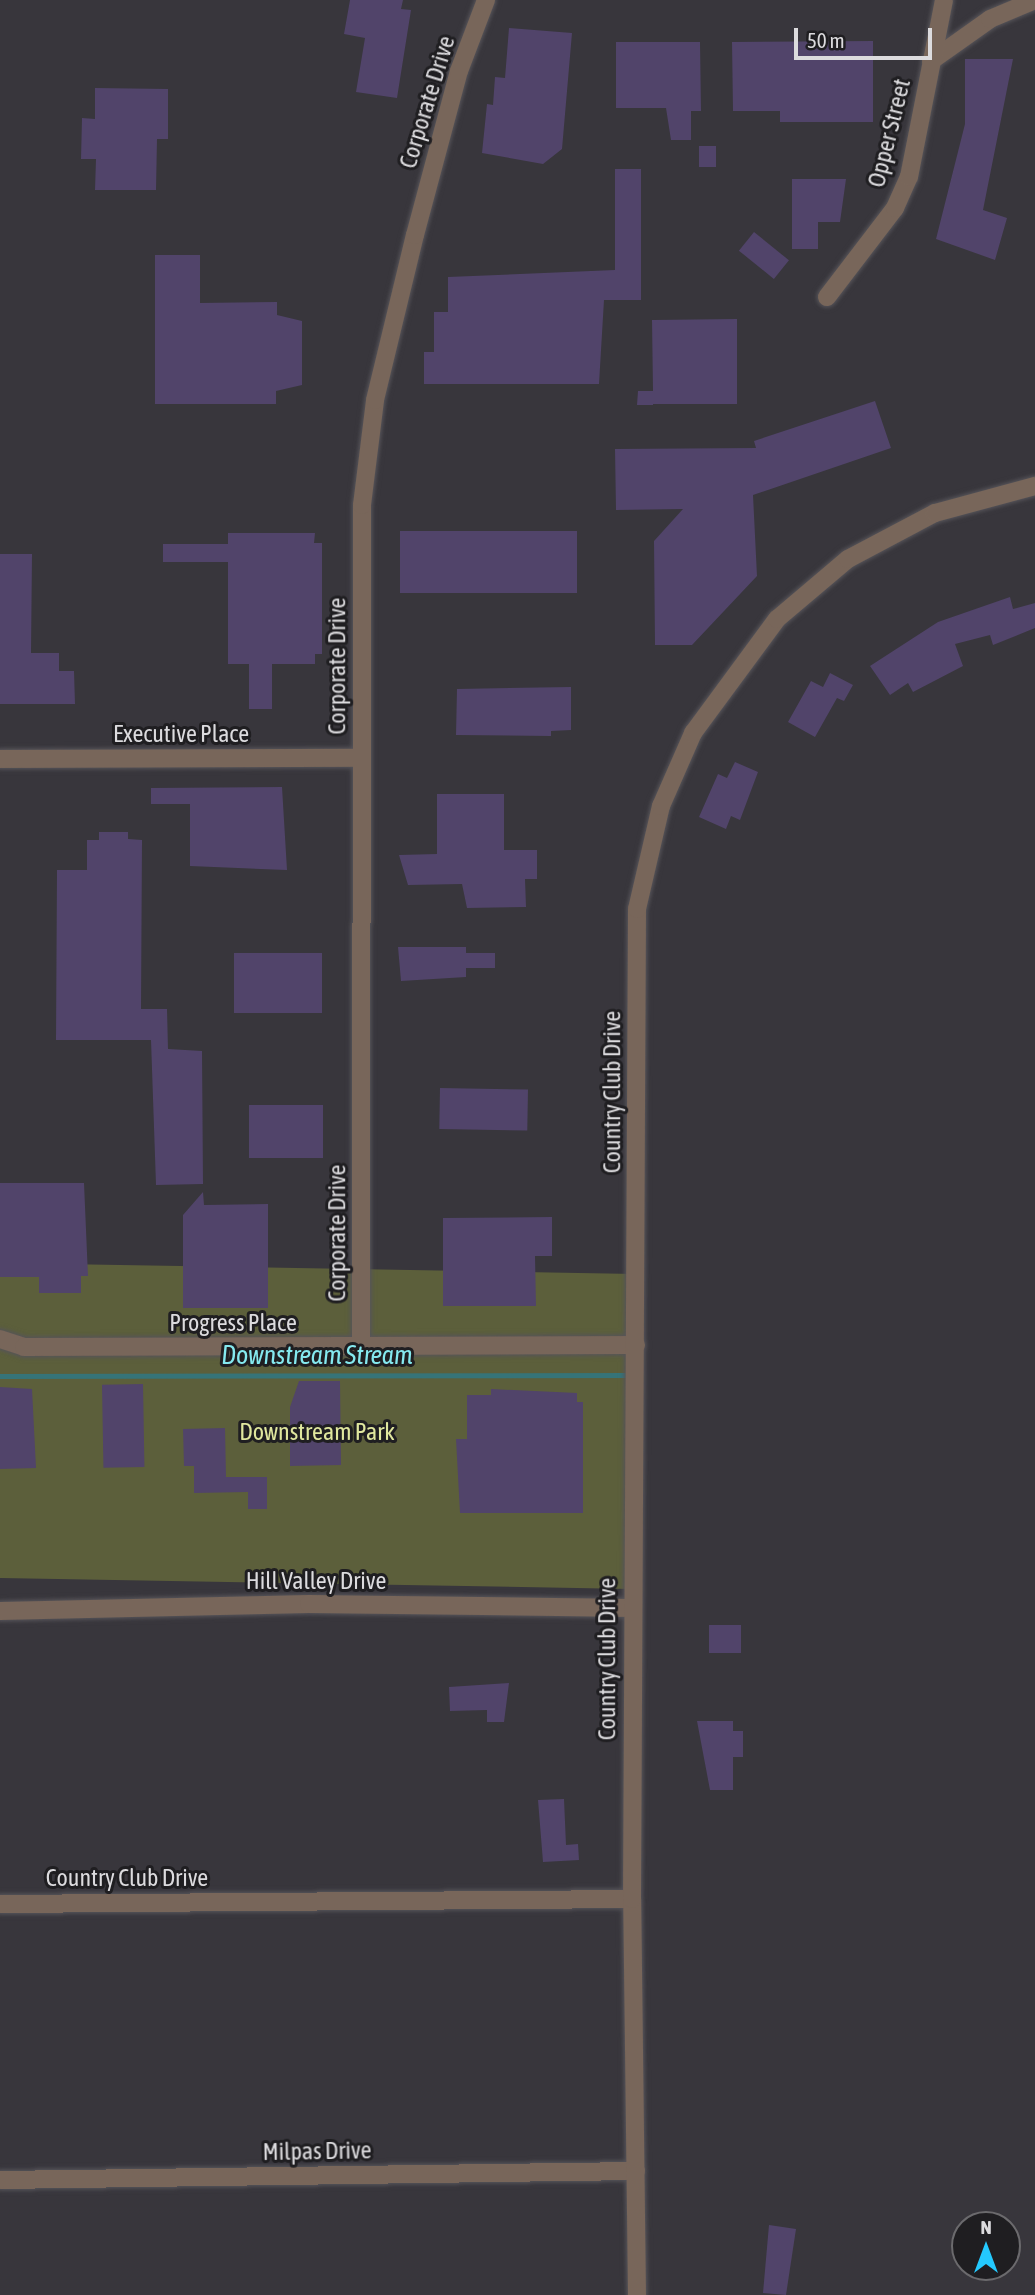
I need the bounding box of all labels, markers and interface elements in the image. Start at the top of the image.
scale bar [797,14,935,58]
text: 50 m [807,28,845,52]
street label: Corporate Drive [393,32,461,172]
street label: Opper Street [862,76,916,190]
street label: Corporate Drive [323,597,351,735]
street label: Executive Place [113,720,249,748]
street label: Country Club Drive [598,1011,626,1173]
street label: Corporate Drive [323,1164,351,1302]
street label: Progress Place [169,1309,297,1337]
water label: Downstream Stream [221,1340,413,1372]
park label: Downstream Park [239,1418,395,1446]
street label: Hill Valley Drive [246,1567,386,1595]
street label: Country Club Drive [593,1578,621,1740]
street label: Country Club Drive [46,1864,208,1892]
street label: Milpas Drive [262,2136,372,2166]
north arrow [951,2211,1021,2281]
text: N [980,2216,992,2238]

